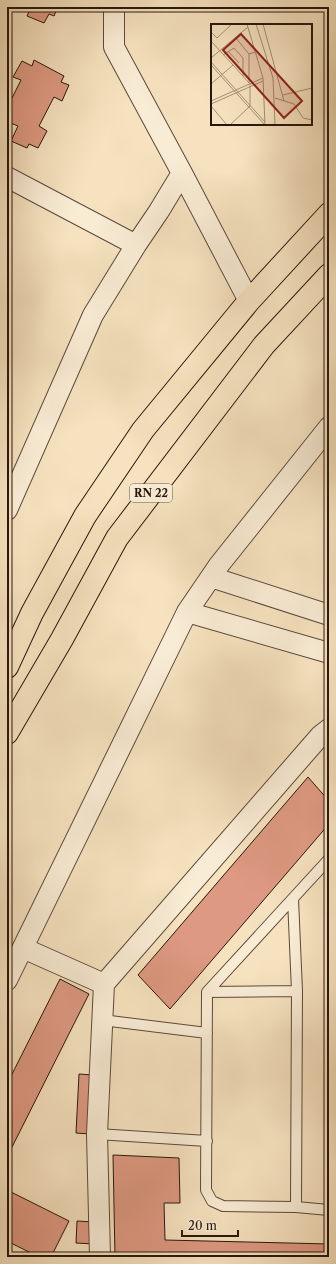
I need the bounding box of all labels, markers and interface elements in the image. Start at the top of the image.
inset map [211,24,312,125]
road number: RN 22 [130,484,172,502]
scale bar [182,1212,238,1238]
text: 20 m [188,1218,217,1233]

